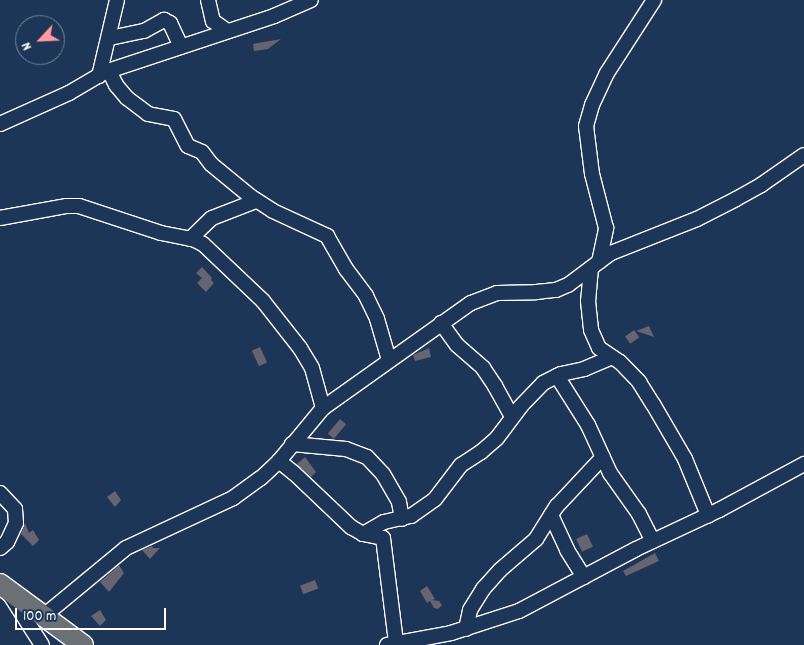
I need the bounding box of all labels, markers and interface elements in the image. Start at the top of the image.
north arrow [15,15,65,65]
text: N [17,39,38,53]
scale bar [18,598,169,630]
text: 100 m [23,606,56,628]

